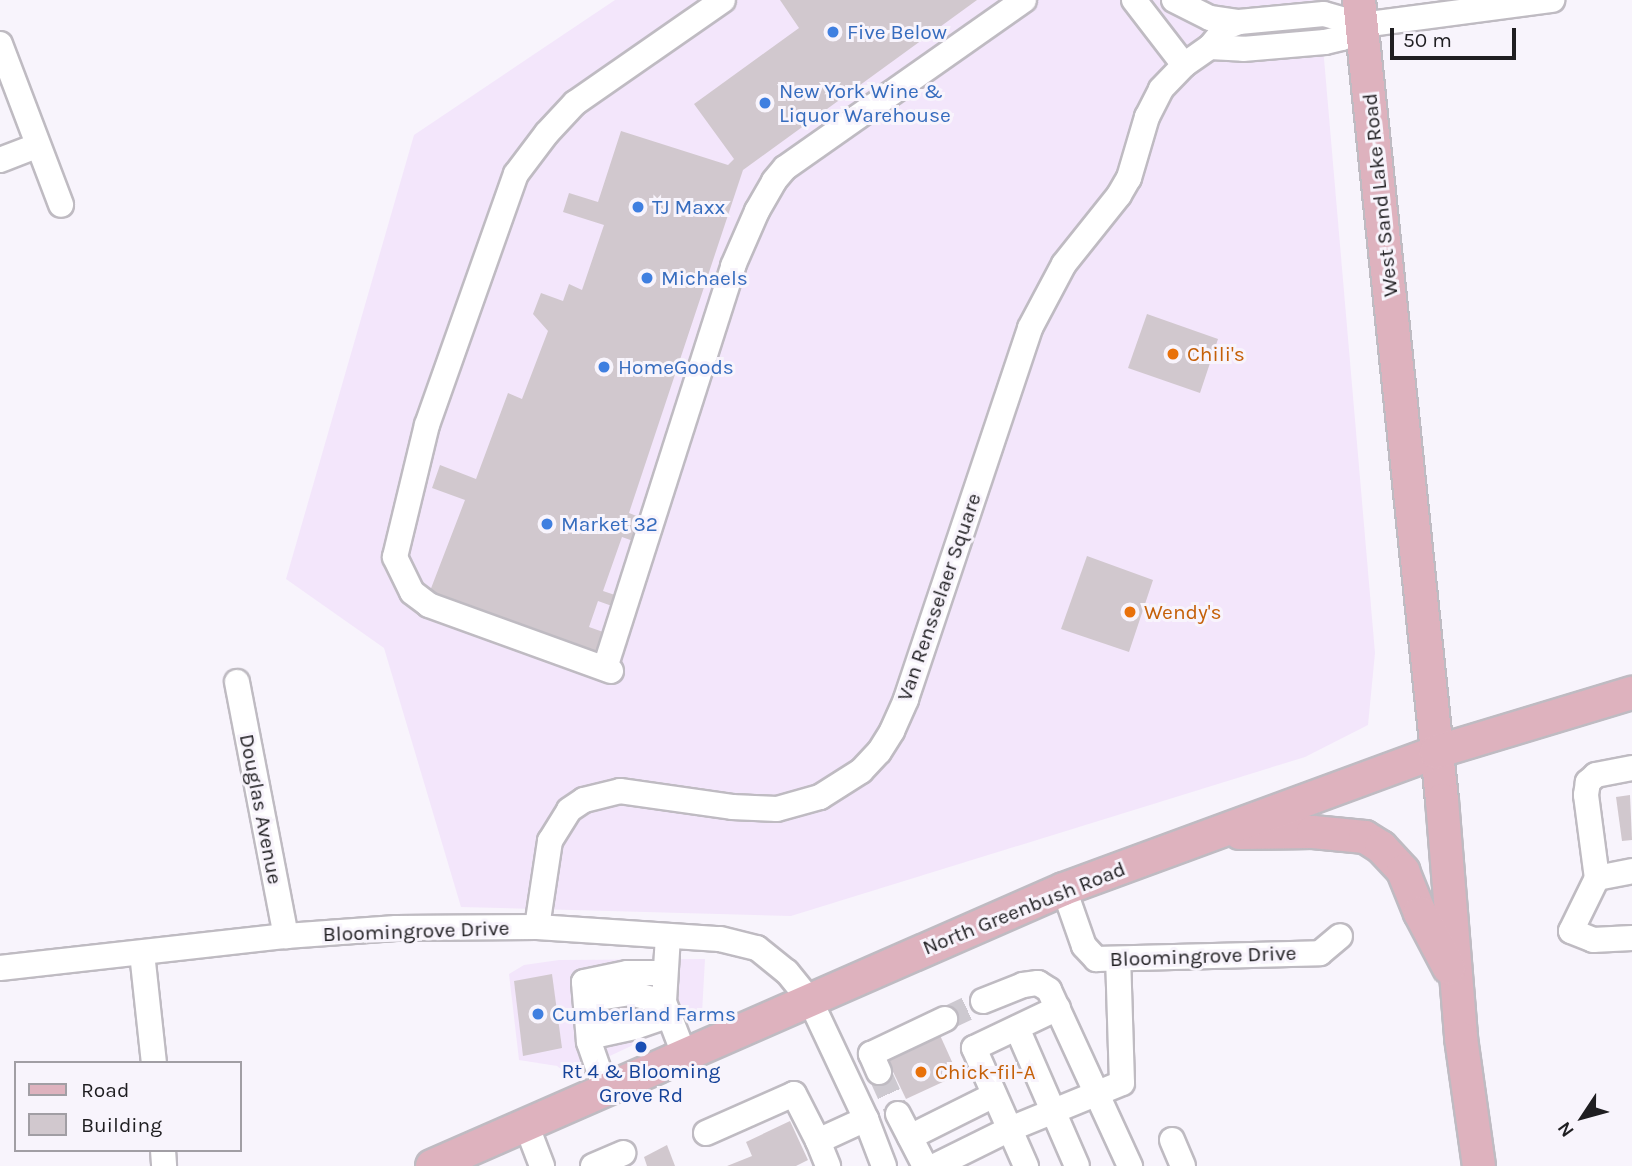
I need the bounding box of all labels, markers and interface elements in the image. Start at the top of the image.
scale bar [1394,14,1520,58]
place label: Five Below [847,19,947,45]
marker: Five Below [825,24,841,40]
text: 50 m [1403,28,1452,52]
place label: New York Wine & Liquor Warehouse [779,78,951,128]
street label: West Sand Lake Road [1357,92,1403,298]
marker: New York Wine & Liquor Warehouse [757,95,773,111]
place label: TJ Maxx [652,194,725,220]
marker: TJ Maxx [630,199,646,215]
place label: Michaels [661,265,748,291]
marker: Michaels [639,270,655,286]
place label: Chili's [1187,341,1245,367]
marker: Chili's [1165,346,1181,362]
place label: HomeGoods [618,354,734,380]
marker: HomeGoods [596,359,612,375]
street label: Van Rensselaer Square [892,490,986,704]
place label: Market 32 [561,511,658,537]
marker: Market 32 [539,516,555,532]
place label: Wendy's [1144,599,1222,625]
marker: Wendy's [1122,604,1138,620]
street label: Douglas Avenue [234,732,288,886]
street label: North Greenbush Road [919,856,1129,960]
street label: Bloomingrove Drive [322,915,510,947]
street label: Bloomingrove Drive [1109,940,1297,972]
place label: Cumberland Farms [552,1001,736,1027]
marker: Cumberland Farms [530,1006,546,1022]
marker: Rt 4 & Blooming Grove Rd [633,1039,649,1055]
place label: Rt 4 & Blooming Grove Rd [562,1058,720,1108]
place label: Chick-fil-A [935,1059,1035,1085]
legend [14,1061,242,1152]
marker: Chick-fil-A [913,1064,929,1080]
text: Road [81,1078,129,1102]
north arrow [1548,1082,1618,1152]
text: Building [81,1113,162,1137]
text: N [1553,1117,1579,1141]

